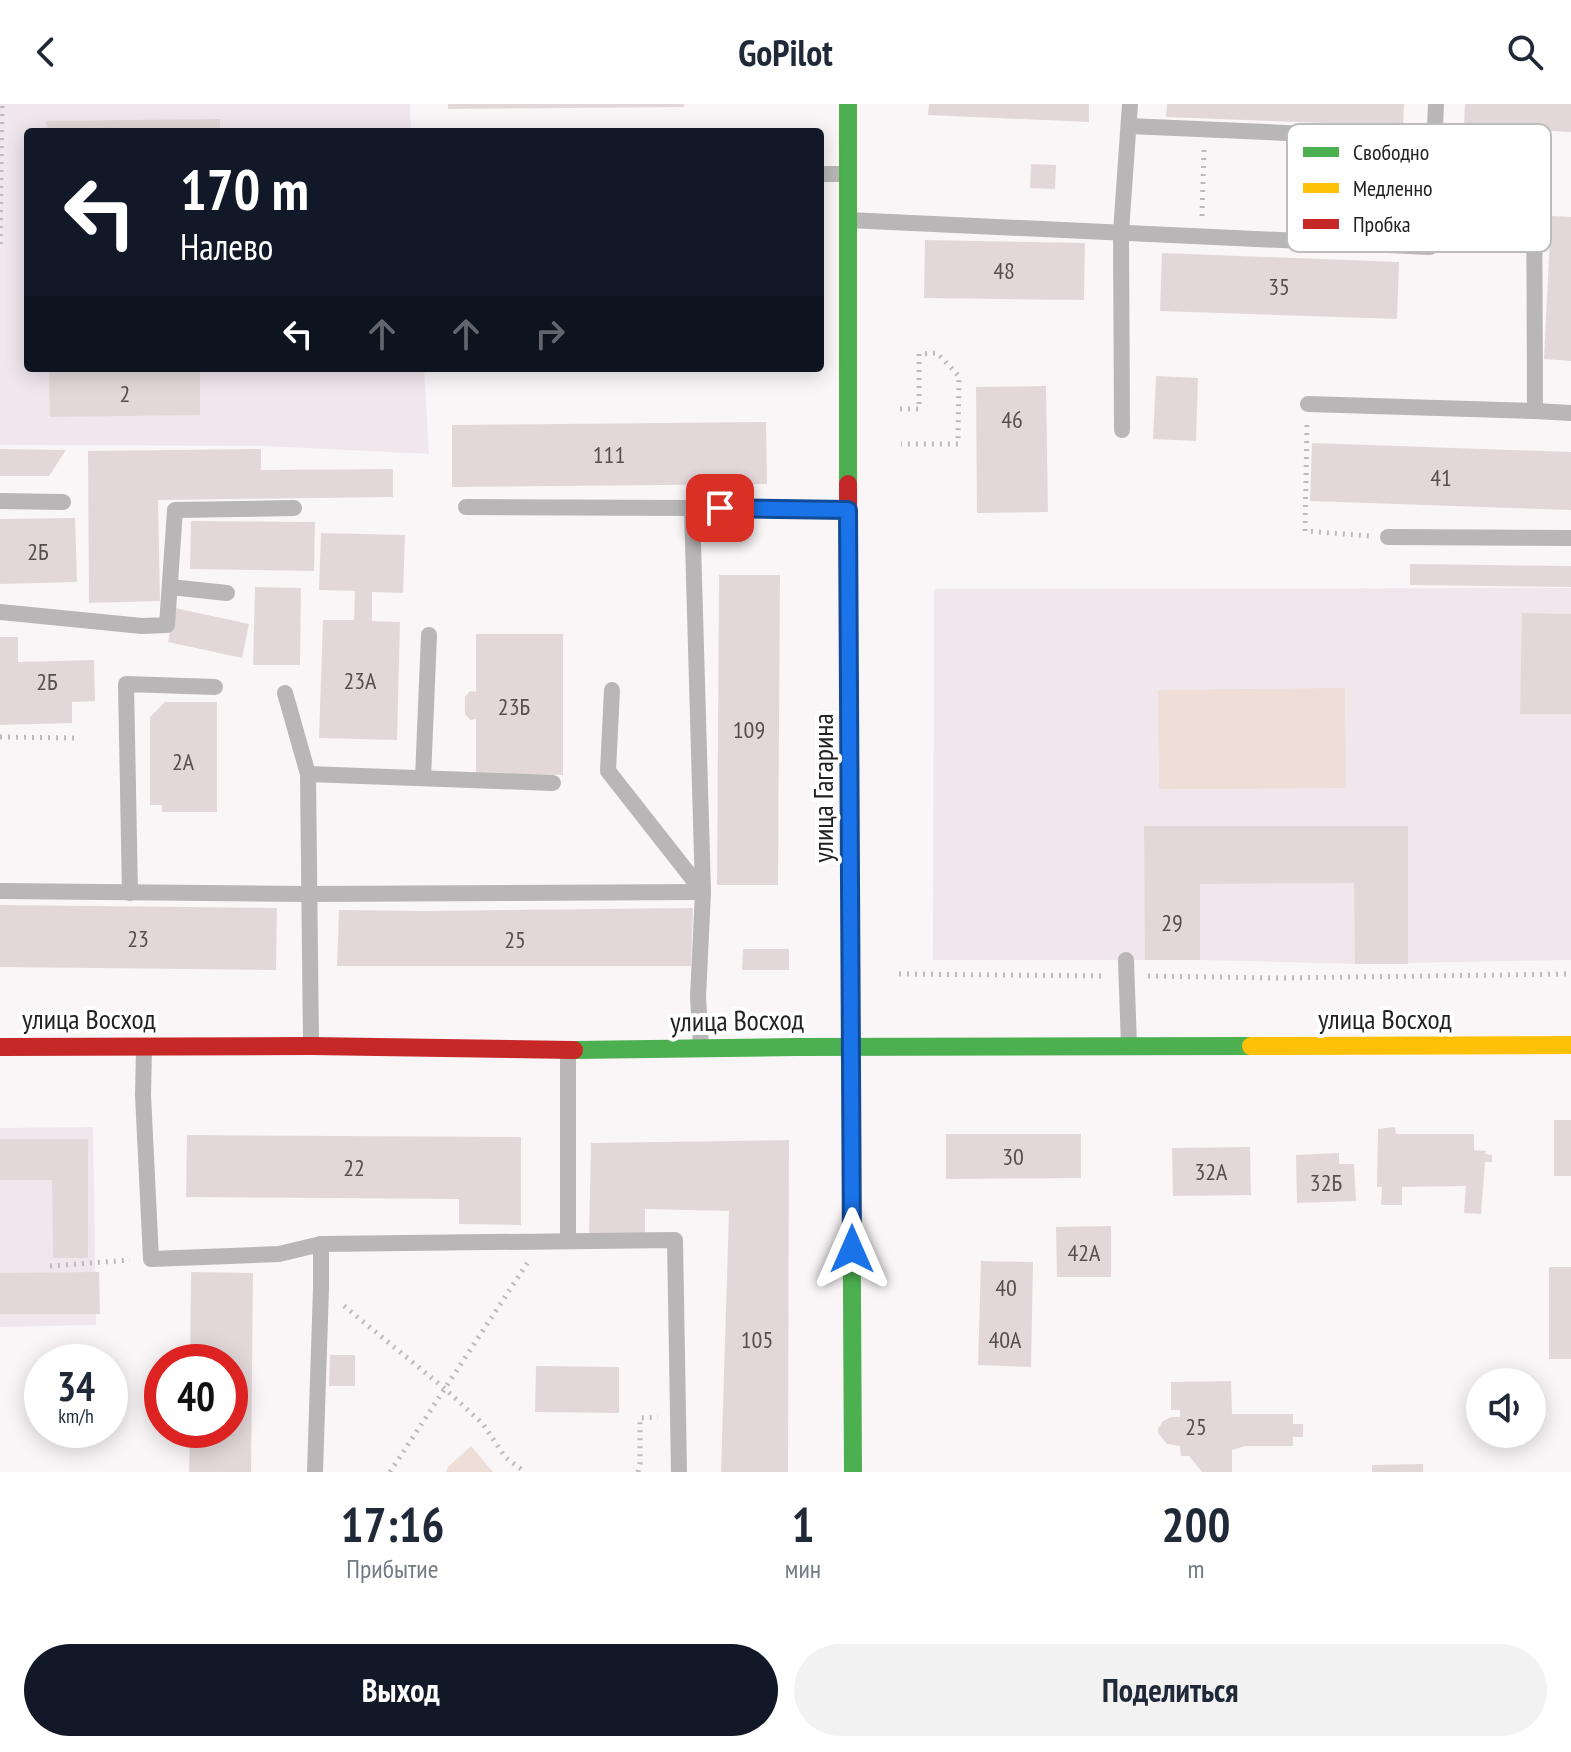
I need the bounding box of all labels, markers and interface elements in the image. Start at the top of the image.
text: GoPilot [738,29,833,76]
icon: back [24,30,68,74]
icon: search [1503,30,1547,74]
legend [1287,124,1551,252]
text: Свободно [1353,138,1429,166]
text: 170 m [180,153,309,225]
icon: left [48,160,152,264]
text: Медленно [1353,174,1432,202]
text: Пробка [1353,210,1410,238]
text: Налево [180,223,273,270]
house number: 48 [993,255,1015,286]
house number: 35 [1268,271,1290,302]
icon: left [276,312,320,356]
icon: ahead [360,312,404,356]
icon: ahead [444,312,488,356]
icon: right [528,312,572,356]
house number: 2 [120,378,130,409]
house number: 46 [1001,404,1023,435]
house number: 111 [593,439,625,470]
house number: 41 [1430,462,1452,493]
pin [686,474,754,542]
icon: arrive [698,486,742,530]
house number: 2Б [27,536,49,567]
house number: 23А [344,665,377,696]
house number: 2Б [36,666,58,697]
house number: 23Б [498,691,530,722]
street label: улица Гагарина [804,713,841,863]
house number: 109 [733,714,765,745]
house number: 2А [172,746,195,777]
house number: 29 [1161,907,1183,938]
house number: 23 [127,923,149,954]
house number: 25 [504,924,526,955]
street label: улица Восход [22,1000,156,1037]
street label: улица Восход [670,1000,804,1040]
street label: улица Восход [1318,1000,1452,1037]
house number: 30 [1002,1141,1024,1172]
house number: 22 [343,1152,365,1183]
house number: 32А [1195,1156,1228,1187]
house number: 32Б [1310,1167,1342,1198]
position arrow [810,1207,894,1291]
house number: 42А [1068,1237,1101,1268]
house number: 40 [995,1272,1017,1303]
house number: 105 [741,1324,773,1355]
house number: 40А [989,1324,1022,1355]
speed limit sign: 40 [144,1344,248,1448]
text: 34 [57,1360,95,1412]
map controls [1466,1368,1546,1448]
button: sound [1466,1368,1546,1448]
text: km/h [58,1403,94,1429]
house number: 25 [1185,1411,1207,1442]
text: 17:16 [341,1493,444,1555]
text: 1 [791,1493,814,1555]
text: 200 [1162,1493,1230,1555]
text: Прибытие [346,1552,438,1585]
text: мин [785,1552,821,1585]
text: m [1188,1552,1205,1585]
button: Выход [24,1644,778,1736]
button: Поделиться [794,1644,1547,1736]

